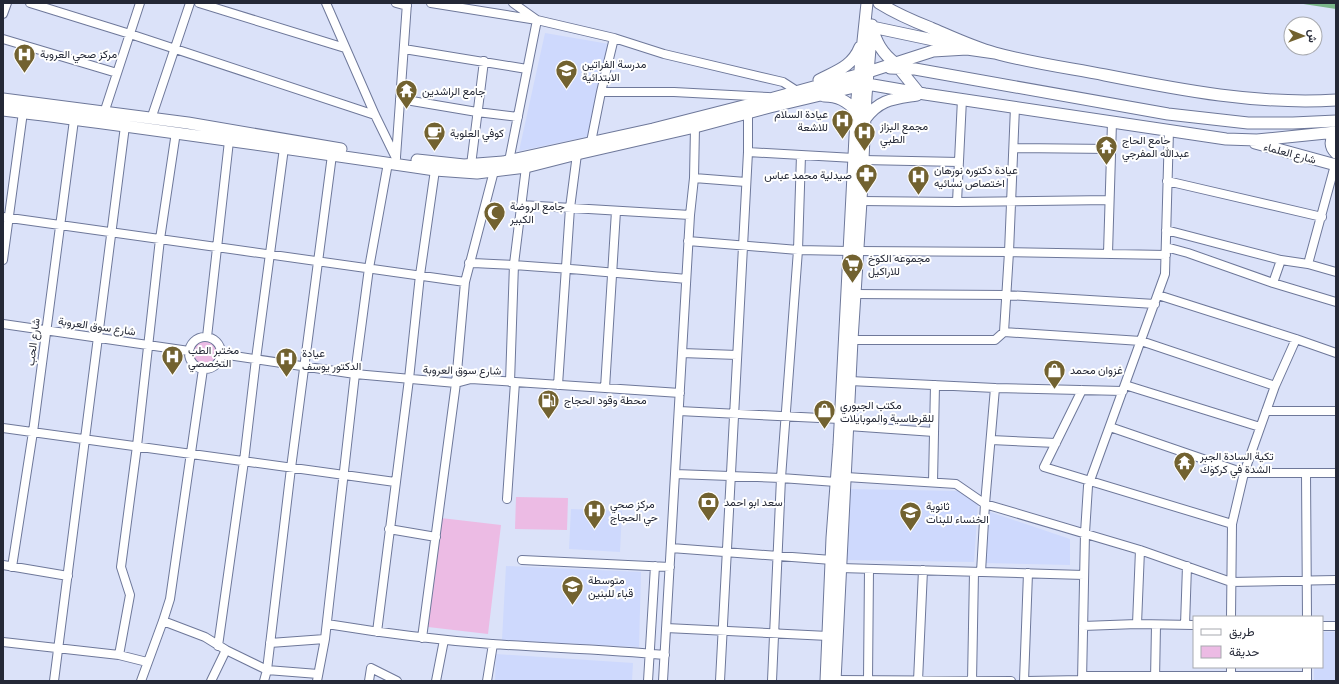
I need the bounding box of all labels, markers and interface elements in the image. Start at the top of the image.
north arrow [1283,16,1323,56]
text: ش [1306,29,1320,43]
hospital icon: مركز صحي العروبة [12,41,38,74]
place label: مركز صحي العروبة [40,47,117,64]
school or university icon: مدرسة الفراتين الابتدائية [553,57,579,90]
place label: مدرسة الفراتين الابتدائية [582,57,647,84]
temple icon: جامع الراشدين [394,78,420,111]
place label: جامع الراشدين [422,84,485,99]
place label: عيادة السلام للاشعة [774,107,828,134]
hospital icon: عيادة السلام للاشعة [830,107,856,140]
hospital icon: مجمع البزاز الطبي [851,119,877,152]
place label: مجمع البزاز الطبي [879,119,928,149]
cafe icon: كوفي العلوية [421,120,447,153]
place label: كوفي العلوية [450,126,504,143]
temple icon: جامع الحاج عبدالله المفرجي [1093,133,1119,166]
place label: جامع الحاج عبدالله المفرجي [1122,133,1189,163]
street label: شارع العلماء [1262,139,1318,168]
pharmacy icon: صيدلية محمد عباس [854,162,880,195]
hospital icon: عيادة دكتوره نورهان اختصاص نسائيه [905,163,931,196]
place label: عيادة دكتوره نورهان اختصاص نسائيه [934,163,1018,190]
place label: صيدلية محمد عباس [764,168,852,182]
mosque icon: جامع الروضة الكبير [482,199,508,232]
place label: جامع الروضة الكبير [509,199,565,226]
supermarket icon: مجموعه الكوخ للاراكيل [840,251,866,284]
place label: مجموعه الكوخ للاراكيل [868,251,930,278]
street label: شارع سوق العروبة [57,314,137,339]
street label: شارع الحب [23,317,44,367]
hospital icon: مختبر الطب التخصصي [159,343,185,376]
place label: مختبر الطب التخصصي [188,343,239,373]
hospital icon: عيادة الدكتور يوسف [274,346,300,379]
place label: عيادة الدكتور يوسف [302,346,361,373]
shop icon: غزوان محمد [1042,357,1068,390]
street label: شارع سوق العروبة [423,362,502,379]
place label: غزوان محمد [1070,363,1123,377]
fuel station icon: محطة وقود الحجاج [536,387,562,420]
place label: محطة وقود الحجاج [564,393,647,408]
shop icon: مكتب الجبوري للقرطاسية والموبايلات [811,398,837,431]
place label: مكتب الجبوري للقرطاسية والموبايلات [840,398,934,425]
temple icon: تكية السادة الجبر الشدة في كركوك [1171,449,1197,482]
place label: تكية السادة الجبر الشدة في كركوك [1199,449,1274,479]
bank icon: سعد ابو احمد [695,489,721,522]
place label: سعد ابو احمد [724,495,783,509]
hospital icon: مركز صحي حي الحجاج [582,497,608,530]
place label: مركز صحي حي الحجاج [610,497,658,527]
school or university icon: ثانوية الخنساء للبنات [898,499,924,532]
place label: ثانوية الخنساء للبنات [926,499,989,526]
school or university icon: متوسطة قباء للبنين [559,573,585,606]
place label: متوسطة قباء للبنين [588,573,633,600]
legend [1193,616,1323,668]
text: طريق [1229,624,1255,640]
text: حديقة [1229,644,1259,660]

